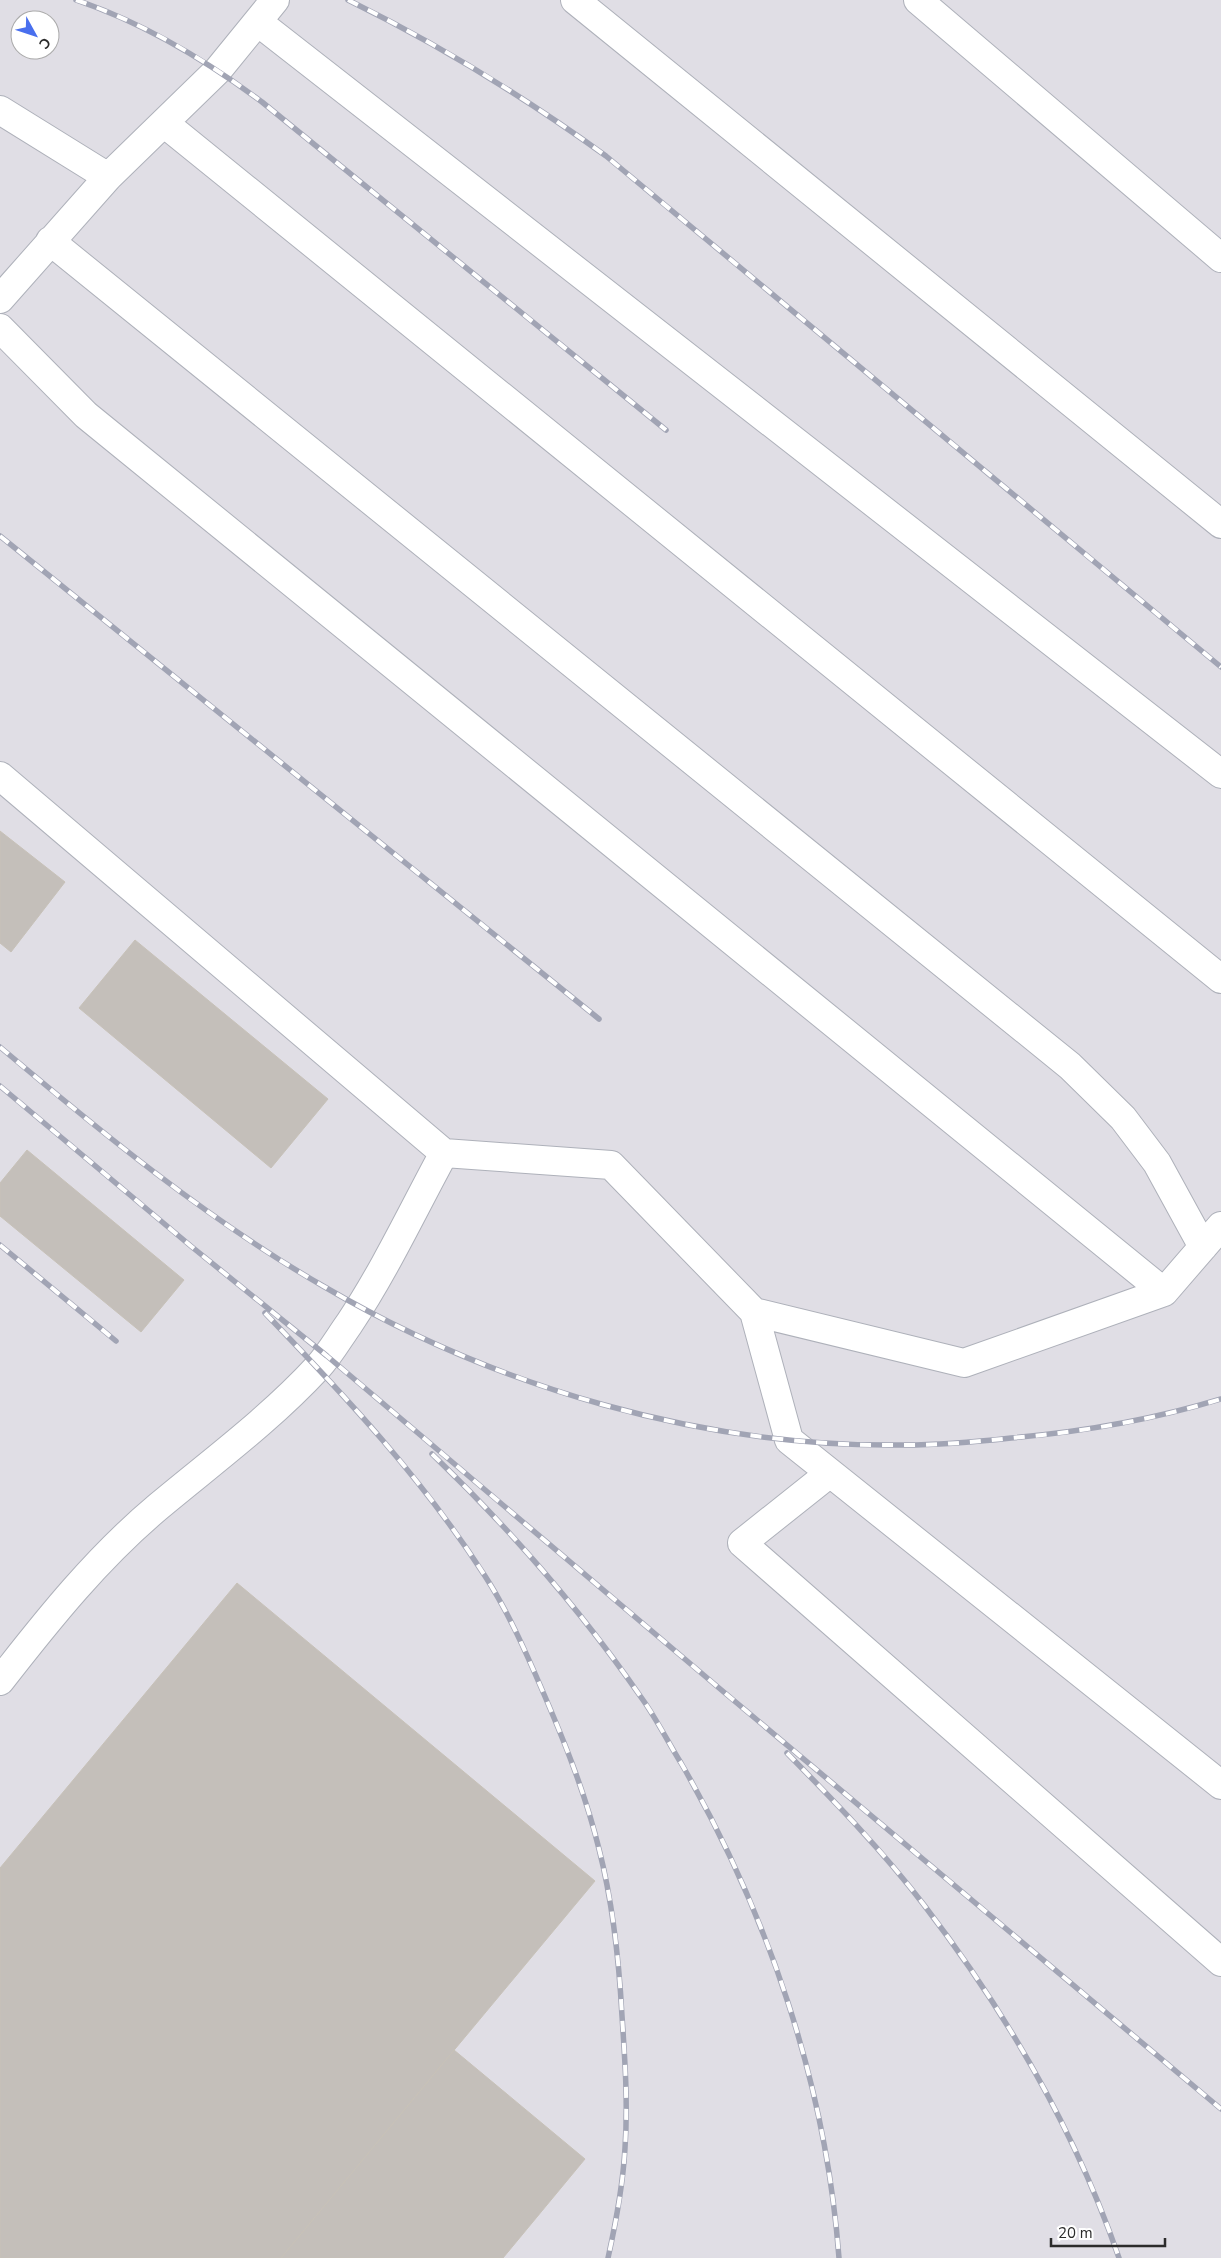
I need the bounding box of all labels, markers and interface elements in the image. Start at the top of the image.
north arrow [10,10,60,60]
text: С [34,33,55,53]
scale bar [1051,2216,1165,2248]
text: 20 m [1058,2223,1093,2243]

